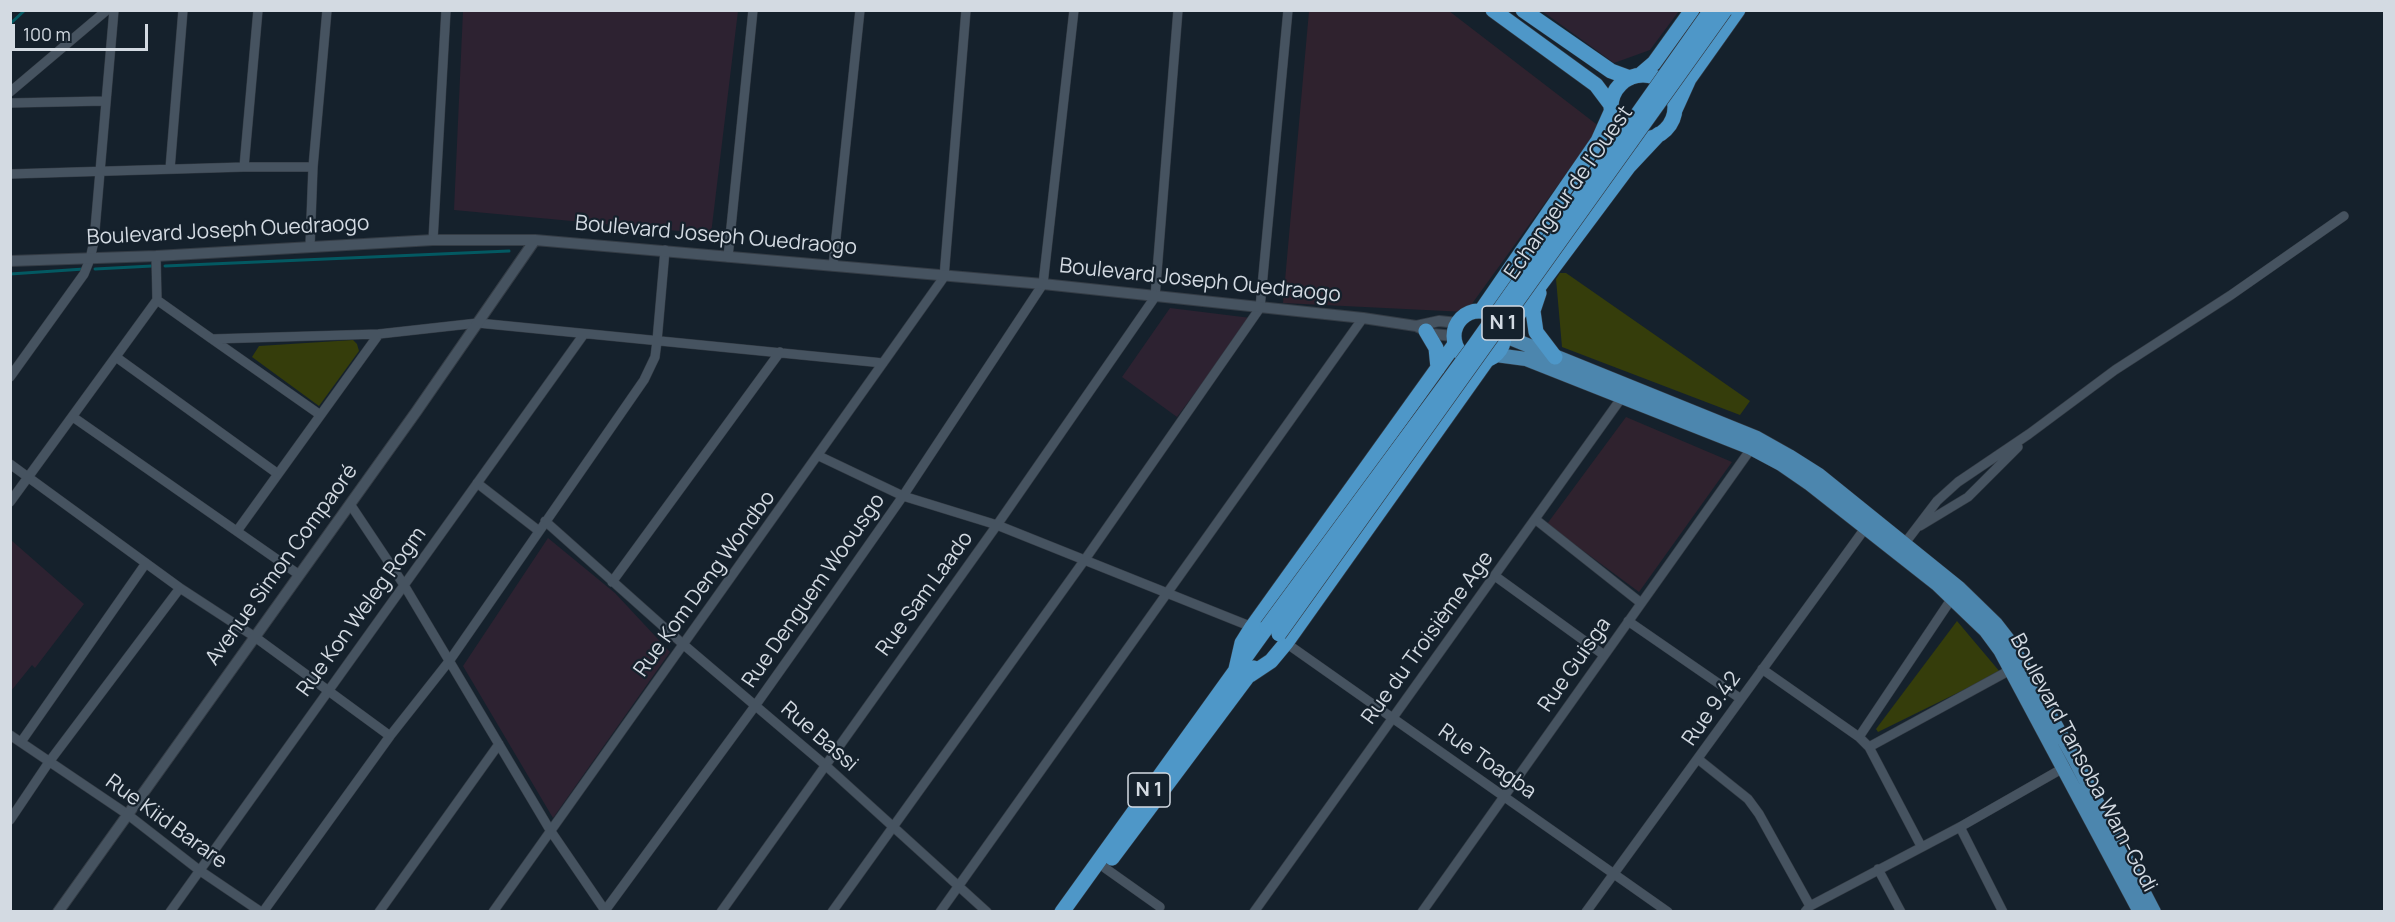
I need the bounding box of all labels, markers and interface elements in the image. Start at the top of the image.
scale bar [15,12,152,50]
text: 100 m [23,22,71,46]
street label: Echangeur de l'Ouest [1500,101,1638,285]
street label: Boulevard Joseph Ouedraogo [86,211,370,251]
street label: Boulevard Joseph Ouedraogo [574,211,858,261]
street label: Boulevard Joseph Ouedraogo [1058,254,1342,308]
road number: N 1 [1482,306,1524,340]
street label: Avenue Simon Compaoré [201,460,363,670]
street label: Rue Kom Deng Wondbo [629,486,781,682]
street label: Rue Denguem Woousgo [737,489,891,693]
street label: Rue Kon Weleg Rogm [292,522,432,702]
street label: Rue Sam Laado [871,527,979,661]
street label: Rue du Troisième Age [1357,547,1499,729]
street label: Rue Guisga [1533,613,1617,717]
street label: Boulevard Tansoba Wam-Godi [2004,630,2162,896]
street label: Rue 9.42 [1677,667,1747,751]
street label: Rue Bassi [775,697,863,777]
street label: Rue Toagba [1433,719,1541,805]
street label: Rue Kiid Barare [100,769,232,875]
road number: N 1 [1128,773,1170,807]

